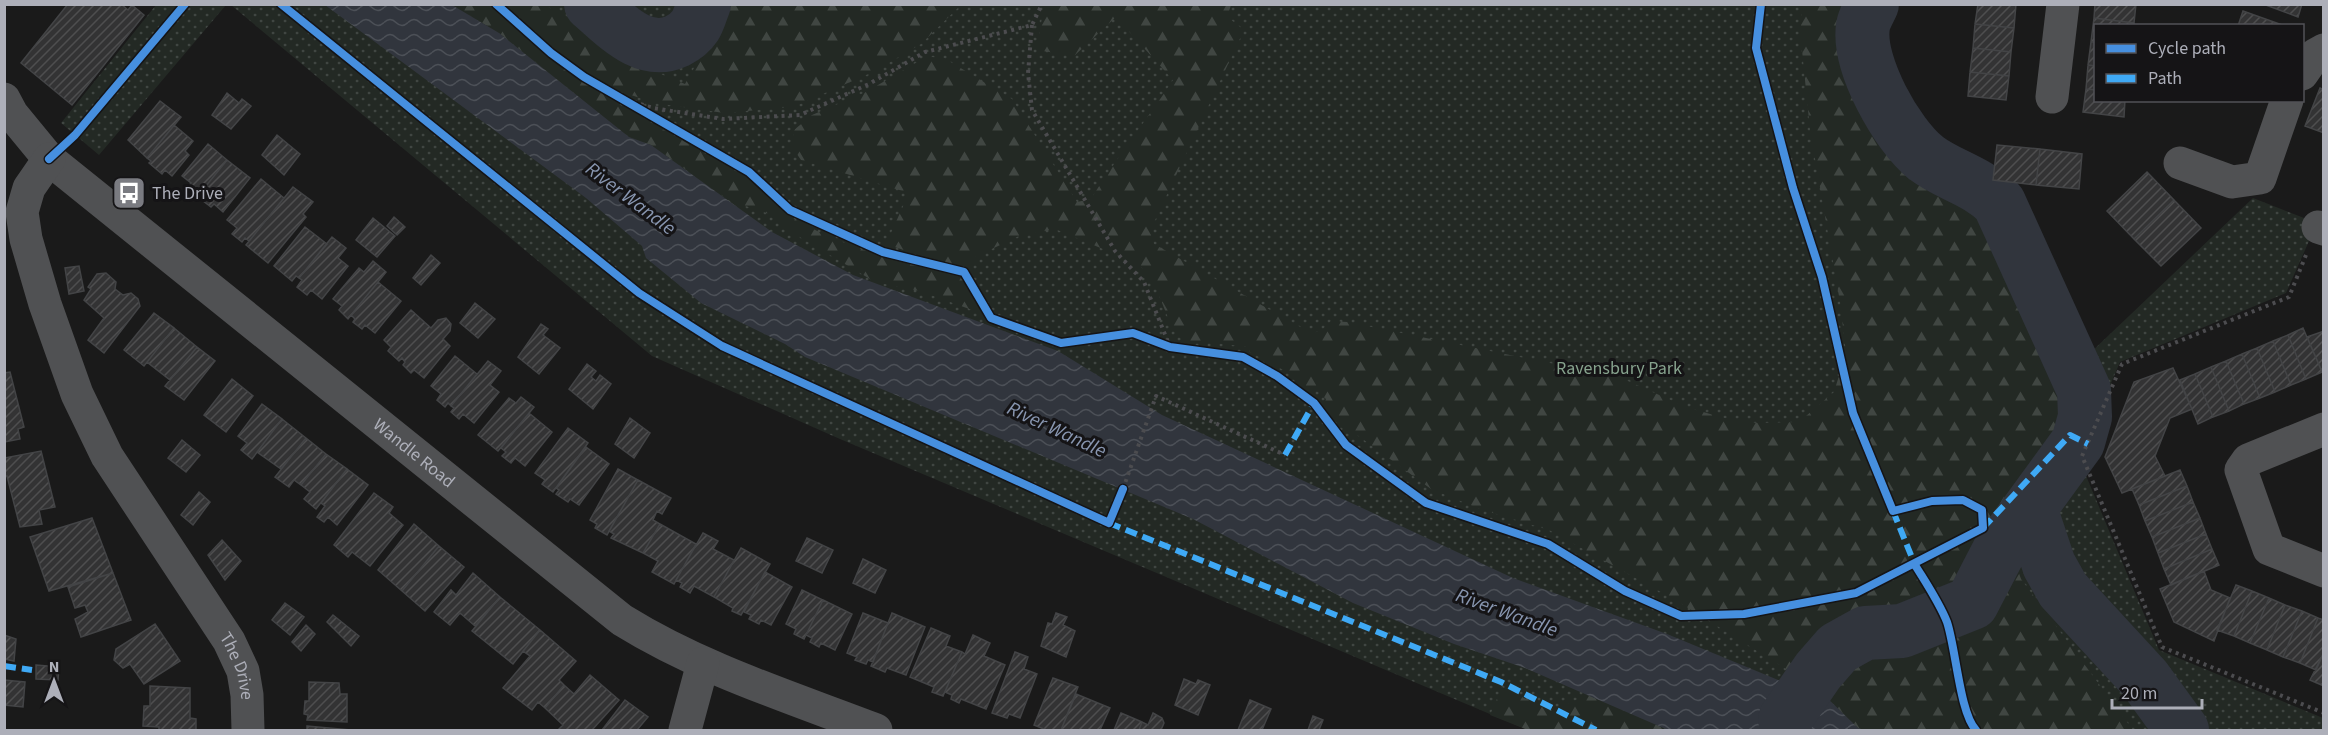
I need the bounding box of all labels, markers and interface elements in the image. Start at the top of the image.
legend [2094,24,2304,102]
text: Cycle path [2148,36,2226,61]
text: Path [2148,66,2182,91]
water label: River Wandle [579,156,681,242]
bus stop icon: The Drive [111,175,147,211]
place label: The Drive [152,181,223,206]
park label: Ravensbury Park [1556,356,1682,381]
water label: River Wandle [1002,395,1111,465]
street label: Wandle Road [368,413,460,494]
water label: River Wandle [1452,582,1562,644]
street label: The Drive [213,627,259,700]
north arrow [24,651,84,711]
text: N [49,656,59,678]
scale bar [2112,672,2202,710]
text: 20 m [2121,681,2157,706]

